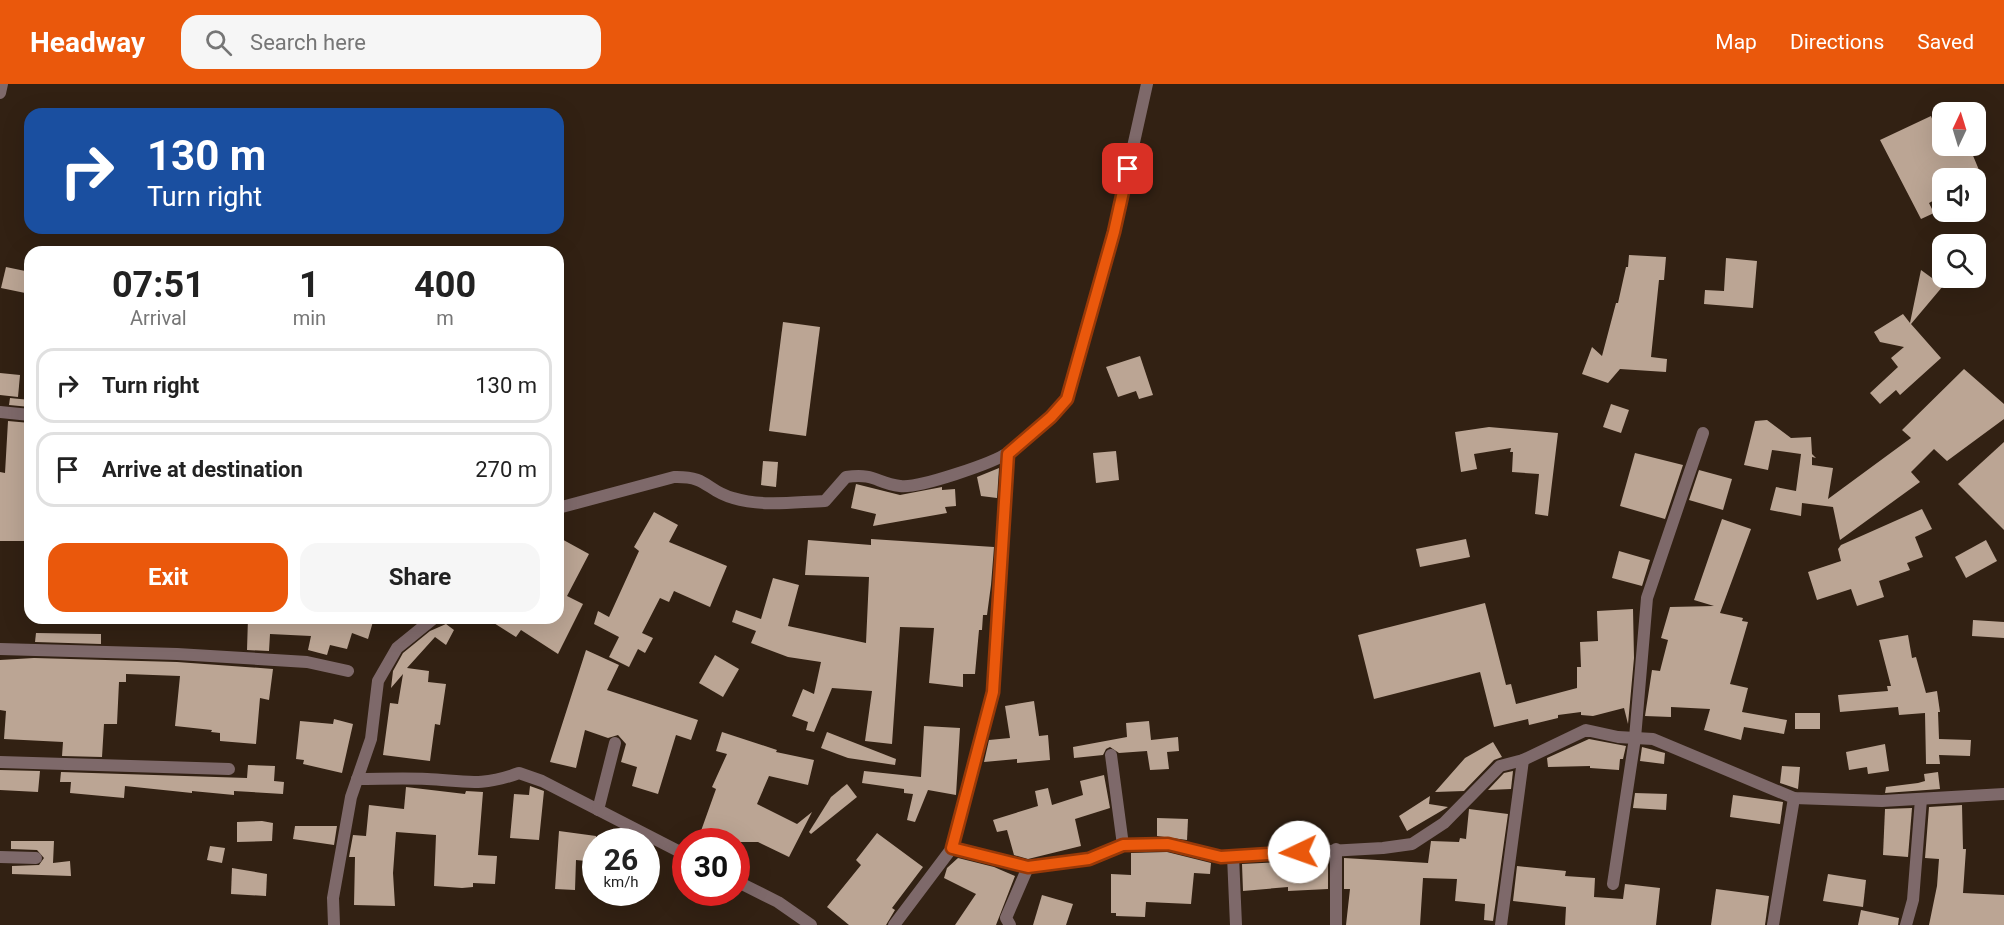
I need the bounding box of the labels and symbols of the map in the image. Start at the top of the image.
north arrow [1932,102,1986,156]
pin [1102,143,1153,194]
position arrow [1267,820,1331,884]
speed limit sign: 30 [672,828,750,906]

